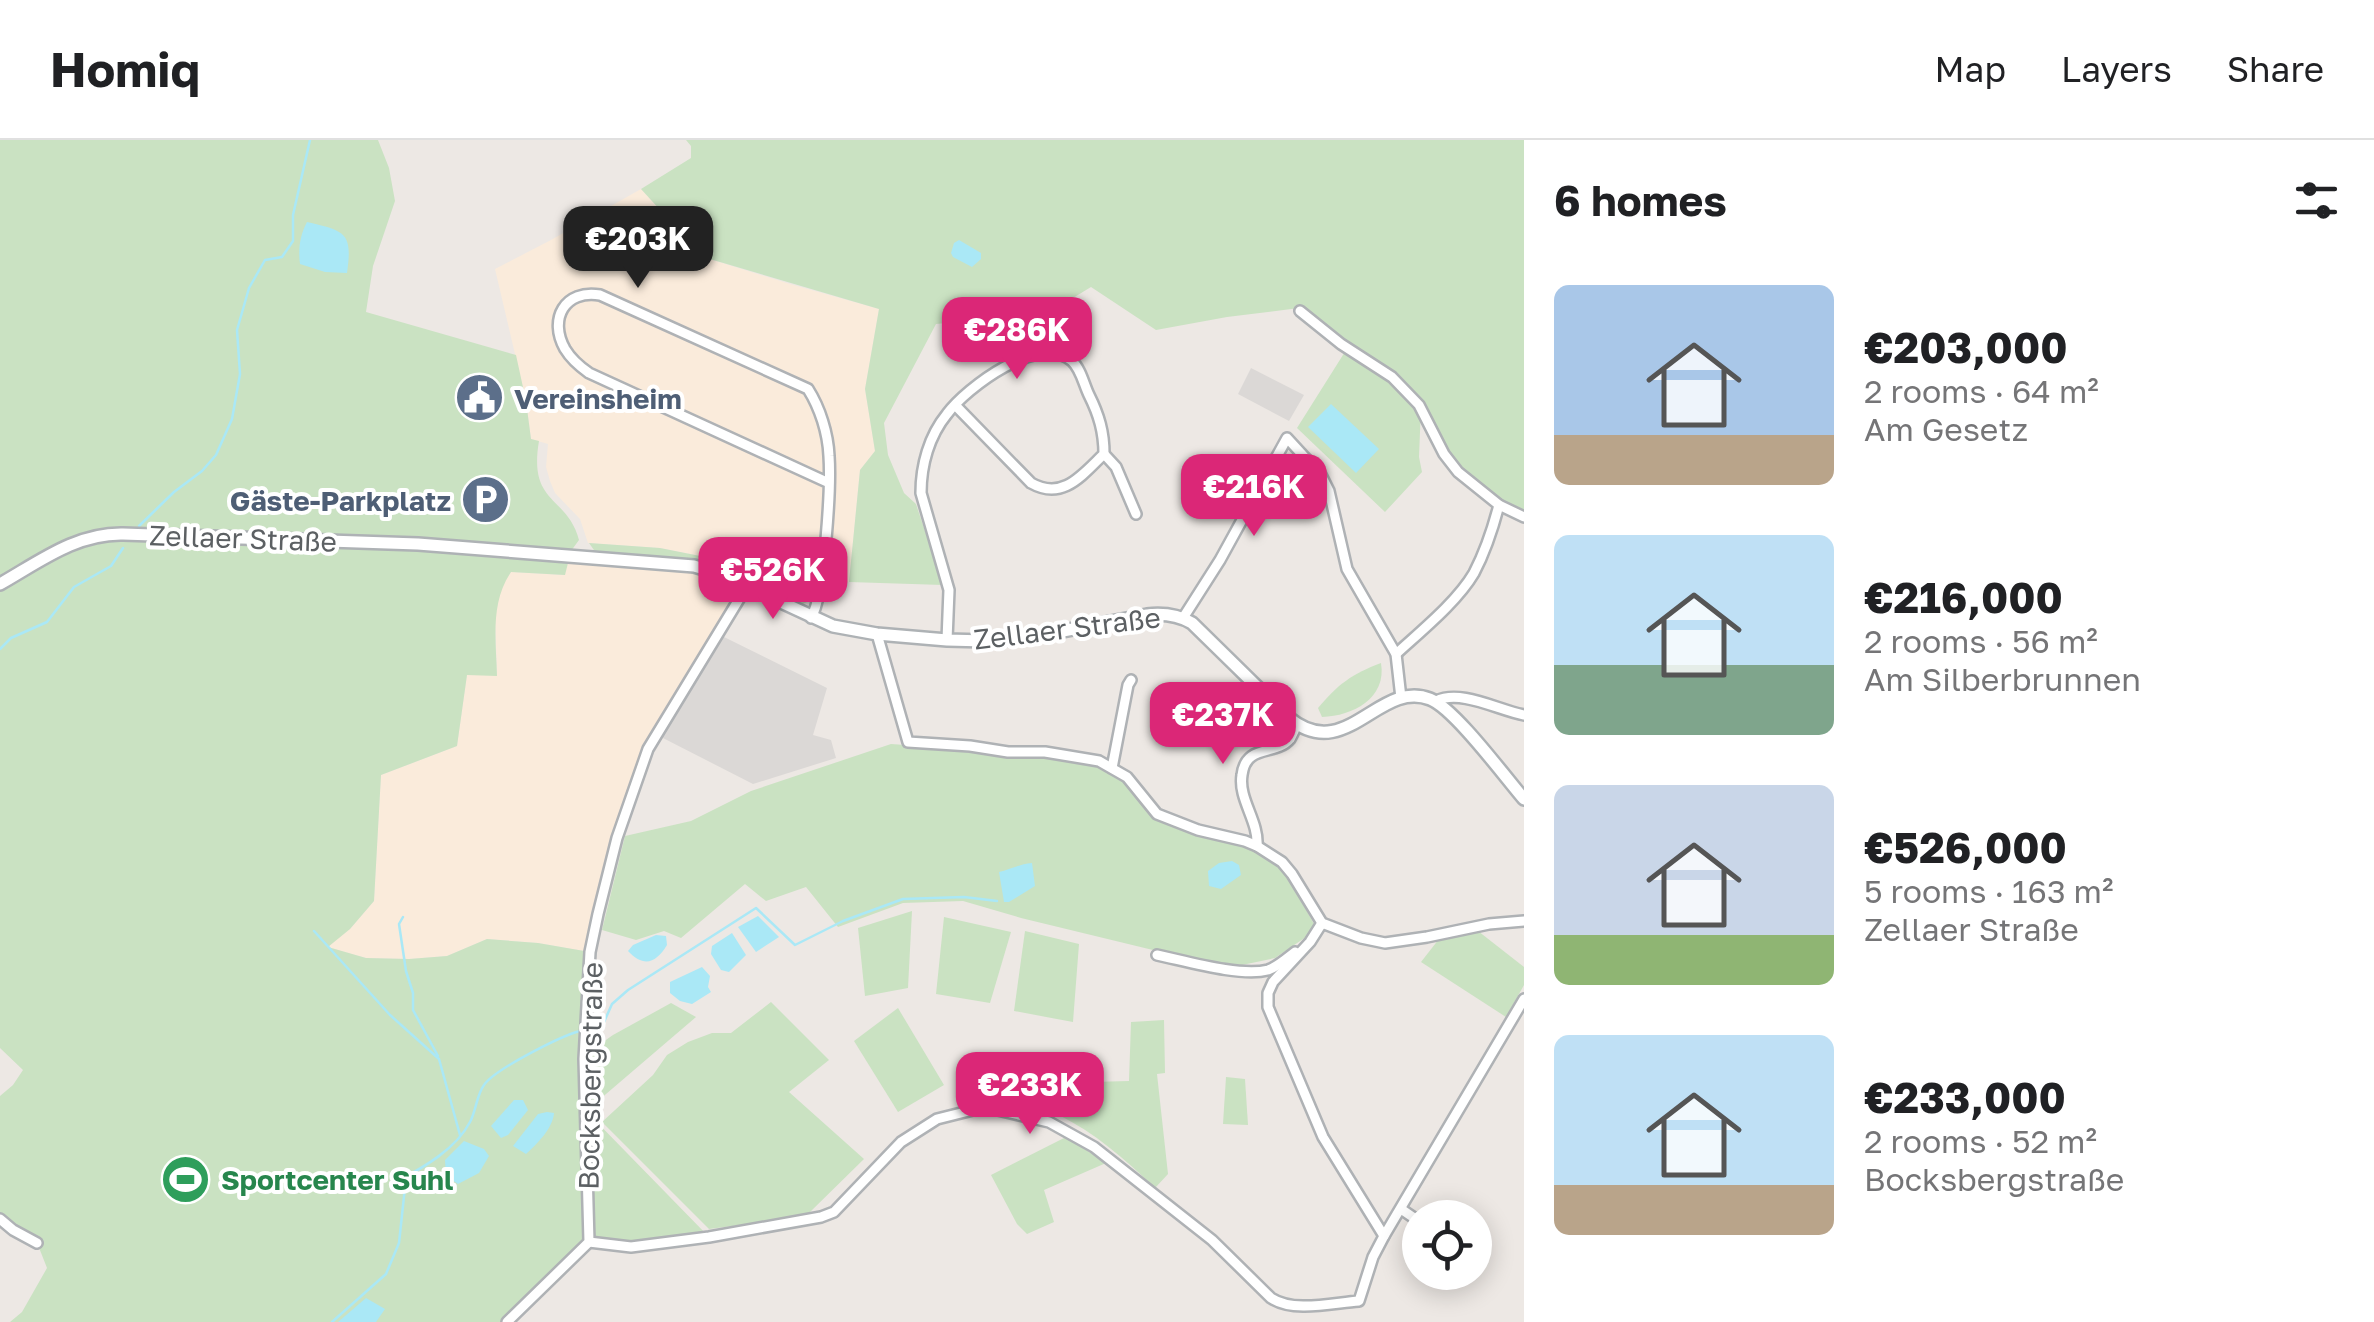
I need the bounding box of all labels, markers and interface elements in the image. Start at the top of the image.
text: Homiq [50,40,200,98]
text: Map [1935,48,2006,90]
text: Layers [2061,48,2172,90]
text: Share [2227,48,2324,90]
icon: filters [2289,173,2344,228]
text: 6 homes [1554,175,1727,225]
pin: €203K [568,206,708,291]
text: €203K [585,219,691,257]
pin: €286K [947,297,1087,382]
text: €286K [964,310,1070,348]
text: €203,000 [1864,322,2068,372]
icon: home [1634,325,1754,445]
public building icon: Vereinsheim [453,372,505,424]
text: 2 rooms · 64 m² [1864,372,2099,410]
place label: Vereinsheim [514,382,682,415]
text: Am Gesetz [1864,410,2028,448]
pin: €216K [1184,454,1324,539]
text: €216K [1203,467,1305,505]
parking icon: Gäste-Parkplatz [460,474,512,526]
place label: Gäste-Parkplatz [230,484,451,517]
street label: Zellaer Straße [149,518,337,558]
pin: €526K [703,537,843,622]
text: €526K [720,550,826,588]
text: €216,000 [1864,572,2063,622]
icon: home [1634,575,1754,695]
street label: Zellaer Straße [972,600,1162,656]
text: 2 rooms · 56 m² [1864,622,2098,660]
text: Am Silberbrunnen [1864,660,2141,698]
pin: €237K [1153,682,1293,767]
text: €237K [1172,695,1274,733]
text: €526,000 [1864,822,2067,872]
icon: home [1634,825,1754,945]
text: 5 rooms · 163 m² [1864,872,2113,910]
text: Zellaer Straße [1864,910,2079,948]
street label: Bocksbergstraße [572,962,608,1190]
pin: €233K [960,1052,1100,1137]
text: €233K [978,1065,1082,1103]
text: €233,000 [1864,1072,2066,1122]
icon: home [1634,1075,1754,1195]
text: 2 rooms · 52 m² [1864,1122,2097,1160]
sports icon: Sportcenter Suhl [160,1153,212,1205]
text: Bocksbergstraße [1864,1160,2124,1198]
place label: Sportcenter Suhl [221,1163,453,1196]
map controls [1402,1200,1492,1290]
button: locate [1402,1200,1492,1290]

